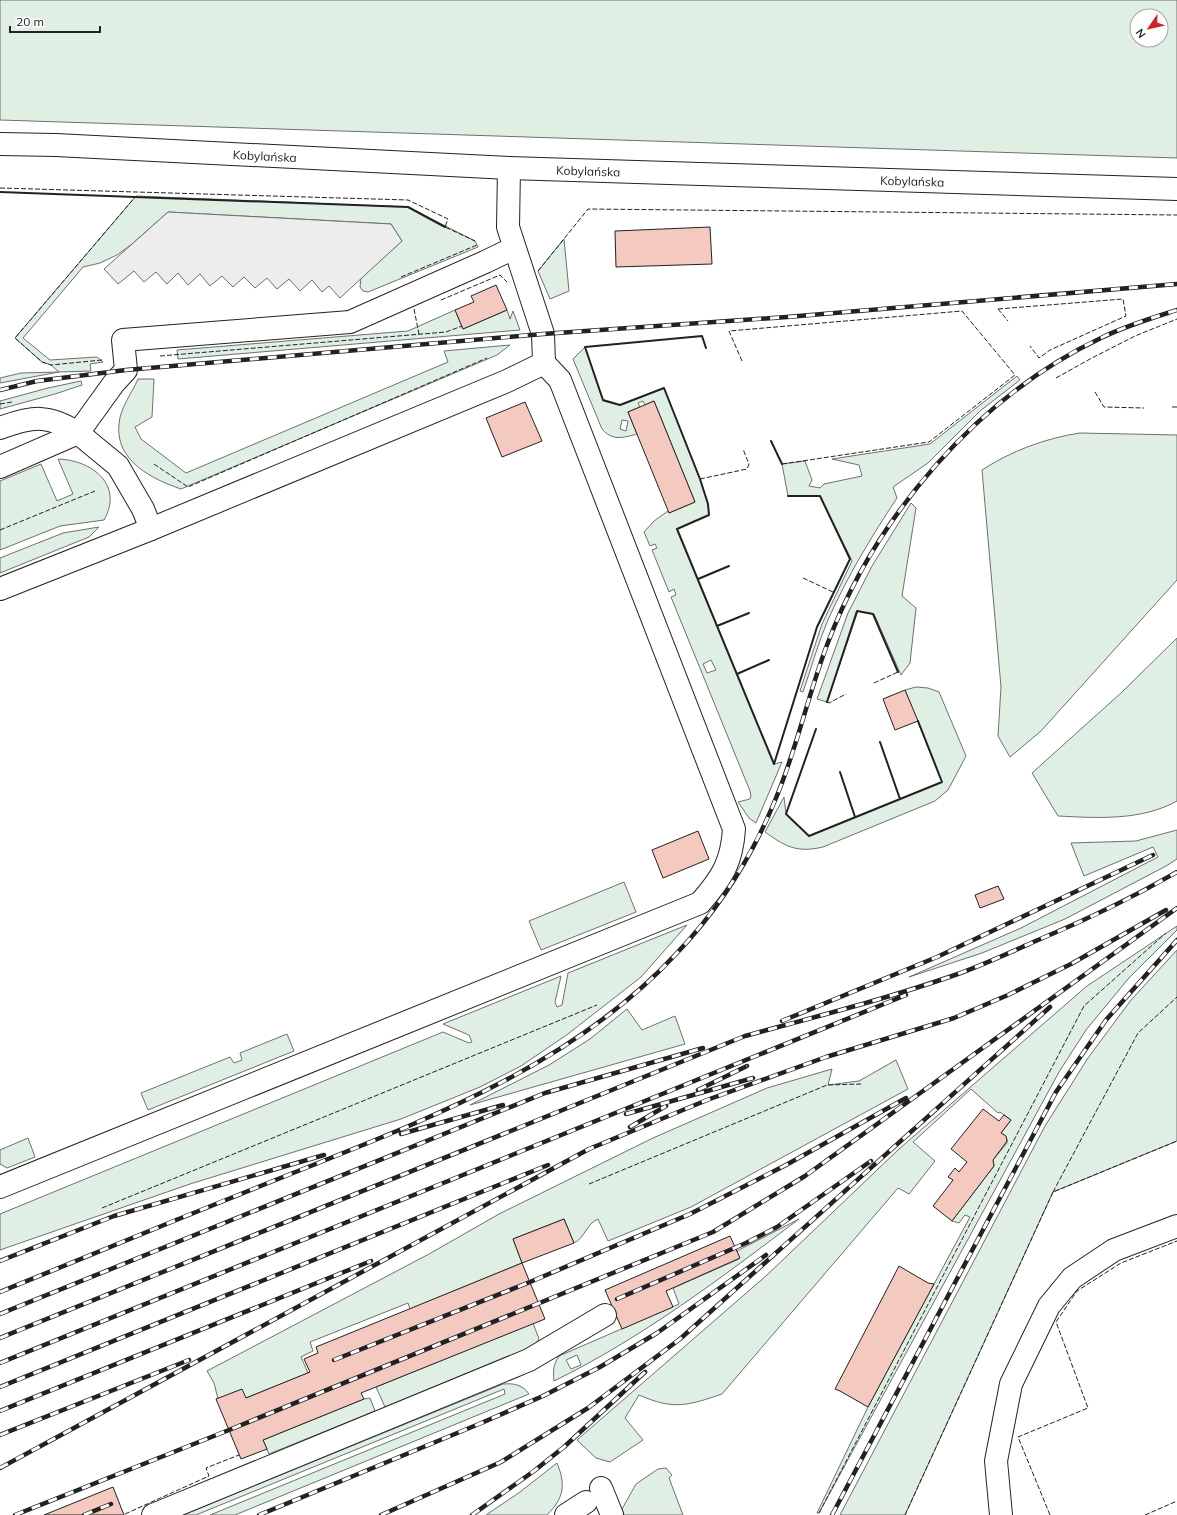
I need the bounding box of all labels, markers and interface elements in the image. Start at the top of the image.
scale bar [10,8,100,34]
north arrow [1129,8,1169,48]
text: 20 m [16,14,44,29]
text: N [1133,26,1149,41]
street label: Kobylańska [232,146,297,165]
street label: Kobylańska [556,162,621,179]
street label: Kobylańska [880,172,945,189]

